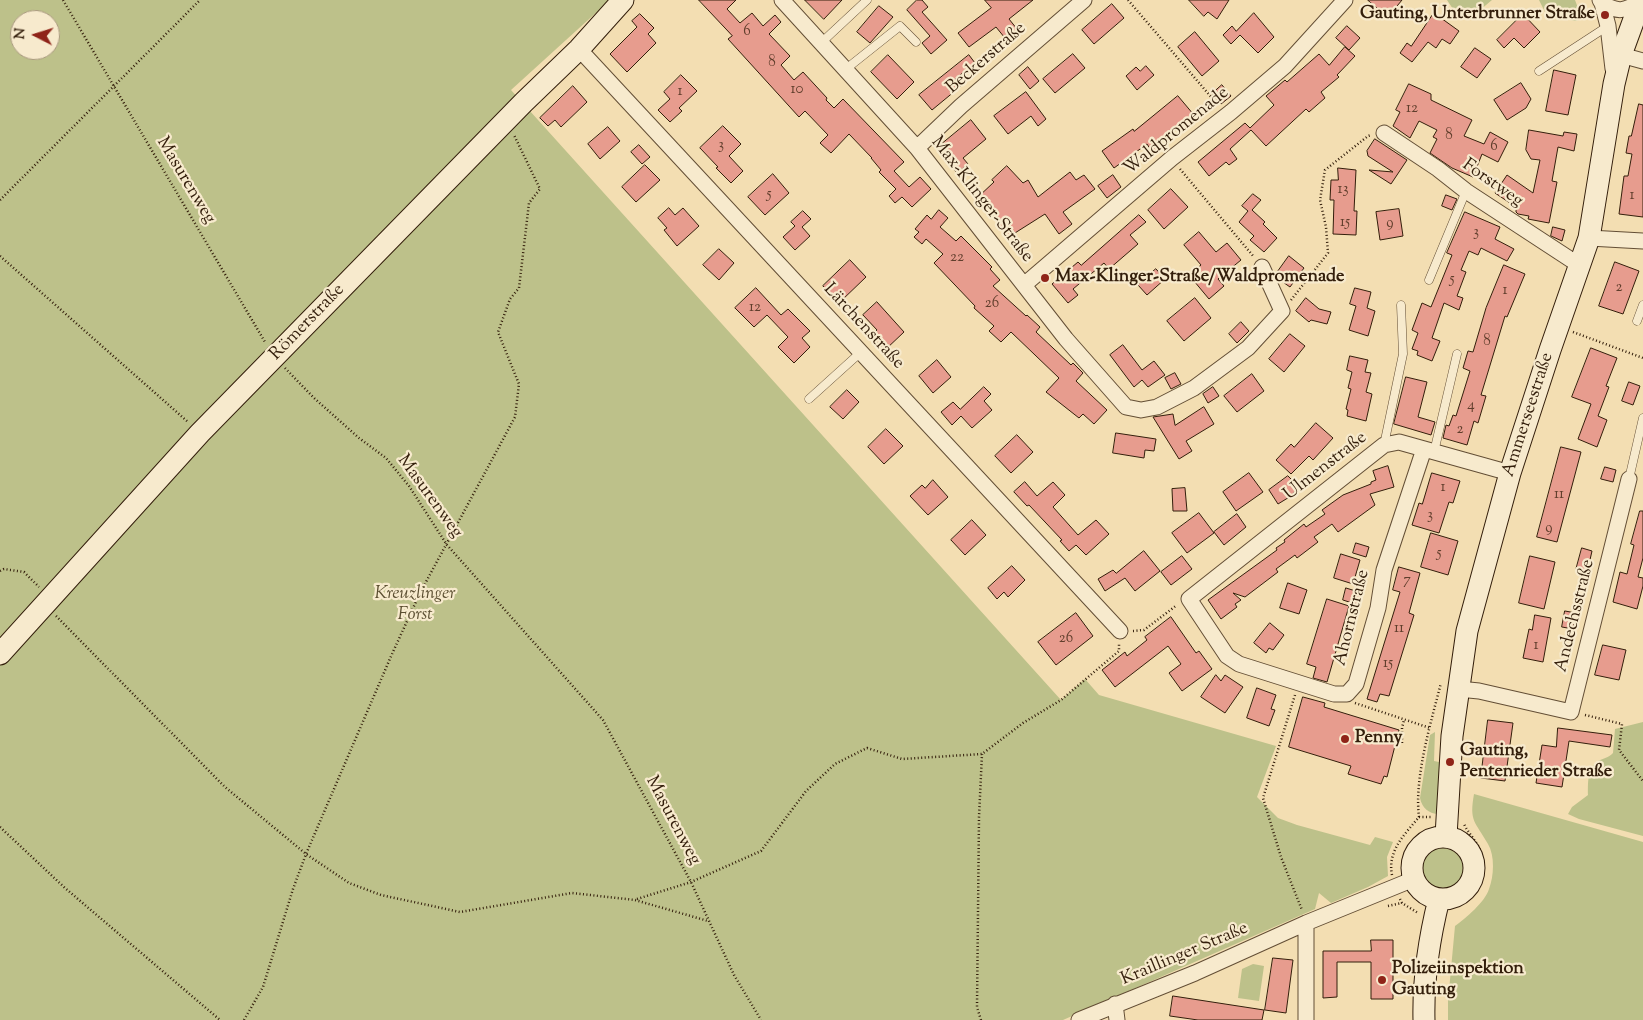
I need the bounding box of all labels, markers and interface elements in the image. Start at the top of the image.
place label: Gauting, Unterbrunner Straße [1360,4,1595,26]
marker: Gauting, Unterbrunner Straße [1599,9,1611,21]
north arrow [10,10,60,60]
street label: Beckerstraße [943,19,1031,99]
house number: 6 [743,23,751,41]
text: N [11,27,32,40]
house number: 8 [768,54,776,72]
house number: 10 [791,81,803,99]
house number: 1 [677,83,683,101]
street label: Waldpromenade [1120,83,1234,181]
house number: 12 [1406,100,1418,118]
house number: 8 [1445,127,1453,145]
street label: Max-Klinger-Straße [925,133,1037,267]
street label: Masurenweg [151,134,219,228]
house number: 3 [718,137,724,155]
house number: 6 [1490,138,1498,156]
street label: Forstweg [1457,155,1527,213]
house number: 13 [1337,181,1349,199]
house number: 5 [766,186,772,204]
house number: 1 [1629,187,1635,205]
house number: 15 [1340,214,1350,232]
house number: 9 [1386,215,1394,233]
house number: 3 [1473,224,1479,242]
house number: 22 [950,249,964,267]
place label: Max-Klinger-Straße/Waldpromenade [1055,267,1344,289]
house number: 5 [1449,271,1455,289]
marker: Max-Klinger-Straße/Waldpromenade [1039,272,1051,284]
house number: 2 [1615,279,1623,297]
street label: Römerstraße [266,280,350,366]
street label: Lärchenstraße [818,280,908,374]
house number: 1 [1502,282,1508,300]
house number: 26 [985,295,999,313]
house number: 12 [749,299,761,317]
house number: 8 [1483,333,1491,351]
street label: Ammerseestraße [1499,350,1559,480]
house number: 4 [1467,397,1475,415]
house number: 2 [1456,421,1464,439]
street label: Ulmenstraße [1280,428,1372,506]
street label: Masurenweg [392,451,466,543]
house number: 1 [1440,479,1446,497]
house number: 11 [1554,486,1564,504]
house number: 3 [1427,507,1433,525]
house number: 9 [1545,520,1553,538]
house number: 5 [1436,545,1442,563]
street label: Andechsstraße [1552,557,1600,675]
street label: Ahornstraße [1331,568,1375,668]
house number: 7 [1403,572,1411,590]
park label: Kreuzlinger Forst [374,584,456,626]
house number: 11 [1394,620,1404,638]
house number: 26 [1059,630,1073,648]
house number: 1 [1533,637,1539,655]
house number: 15 [1383,655,1393,673]
place label: Penny [1355,728,1402,750]
marker: Penny [1339,733,1351,745]
place label: Gauting, Pentenrieder Straße [1460,741,1612,784]
marker: Gauting, Pentenrieder Straße [1444,756,1456,768]
street label: Masurenweg [640,773,704,869]
street label: Kraillinger Straße [1118,919,1252,991]
place label: Polizeiinspektion Gauting [1392,959,1524,1002]
marker: Polizeiinspektion Gauting [1376,974,1388,986]

